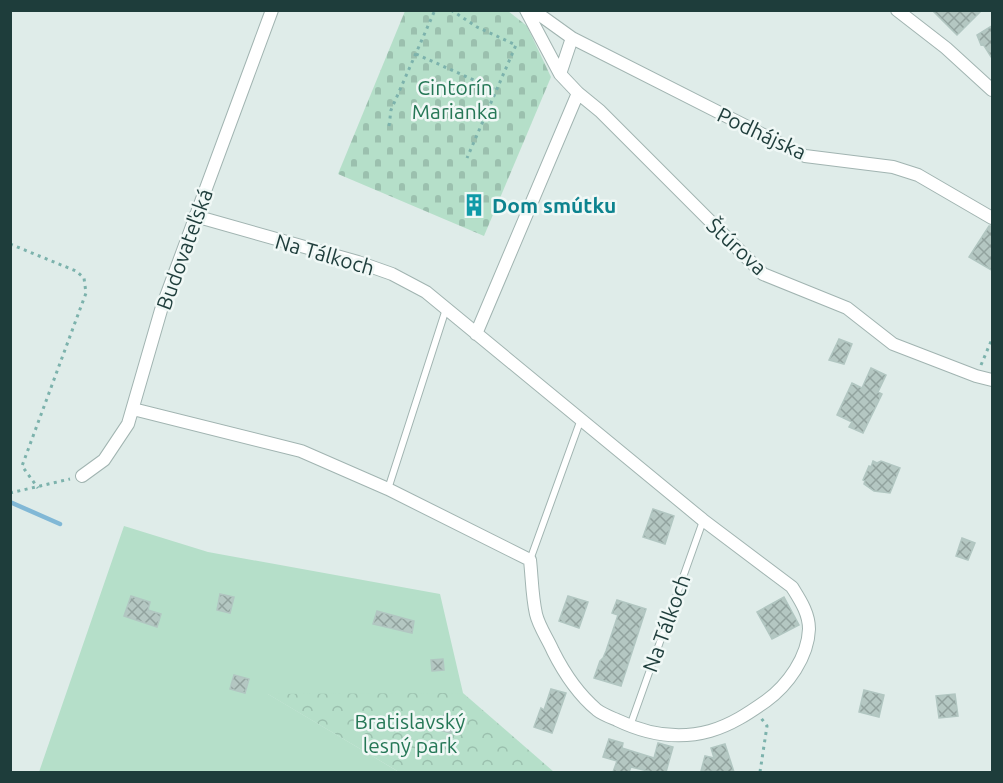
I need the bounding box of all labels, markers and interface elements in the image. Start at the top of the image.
park label: Cintorín Marianka [412,75,498,123]
street label: Podhájska [714,102,810,164]
street label: Budovateľská [151,185,217,313]
building icon: Dom smútku [461,192,487,218]
place label: Dom smútku [492,193,616,217]
street label: Štúrova [702,213,772,279]
street label: Na Tálkoch [273,228,377,280]
street label: Na Tálkoch [637,571,695,675]
park label: Bratislavský lesný park [355,709,466,757]

